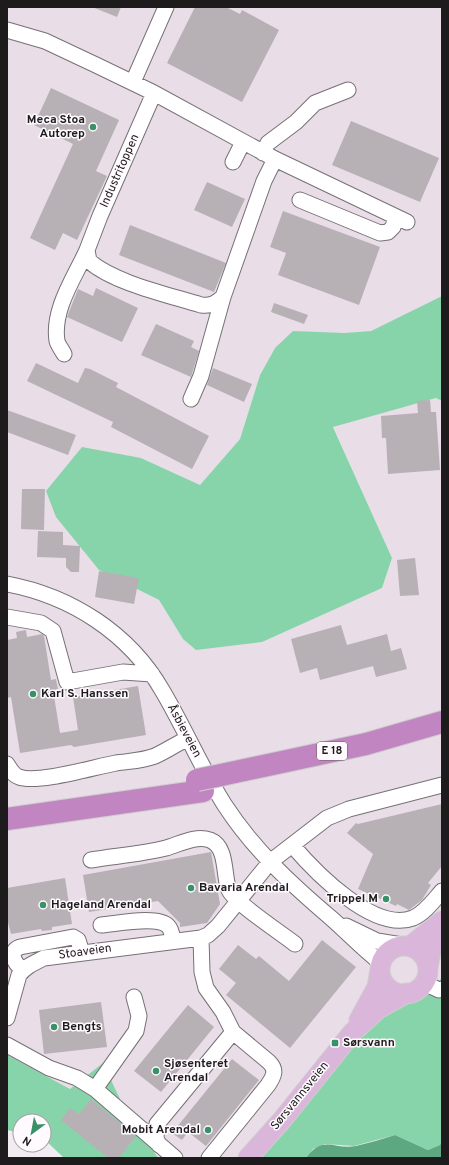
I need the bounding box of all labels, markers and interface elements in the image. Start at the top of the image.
place label: Meca Stoa Autorep [27,112,85,142]
marker: Meca Stoa Autorep [88,122,98,132]
street label: Industritoppen [97,132,143,210]
place label: Karl S. Hanssen [41,686,128,702]
marker: Karl S. Hanssen [28,689,38,699]
street label: Åsbieveien [163,701,205,761]
road number: E 18 [317,742,347,760]
place label: Bavaria Arendal [199,880,289,896]
marker: Bavaria Arendal [186,883,196,893]
place label: Trippel M [327,891,378,907]
marker: Trippel M [381,894,391,904]
place label: Hageland Arendal [51,897,151,913]
marker: Hageland Arendal [38,900,48,910]
street label: Stoaveien [57,940,113,964]
place label: Bengts [62,1019,102,1035]
marker: Bengts [49,1022,59,1032]
place label: Sørsvann [343,1035,395,1051]
marker: Sørsvann [330,1038,340,1048]
place label: Sjøsenteret Arendal [164,1056,229,1086]
street label: Sørsvannsveien [267,1058,333,1134]
marker: Sjøsenteret Arendal [151,1066,161,1076]
north arrow [12,1113,52,1153]
place label: Mobit Arendal [122,1122,200,1138]
marker: Mobit Arendal [203,1125,213,1135]
text: N [20,1133,34,1149]

